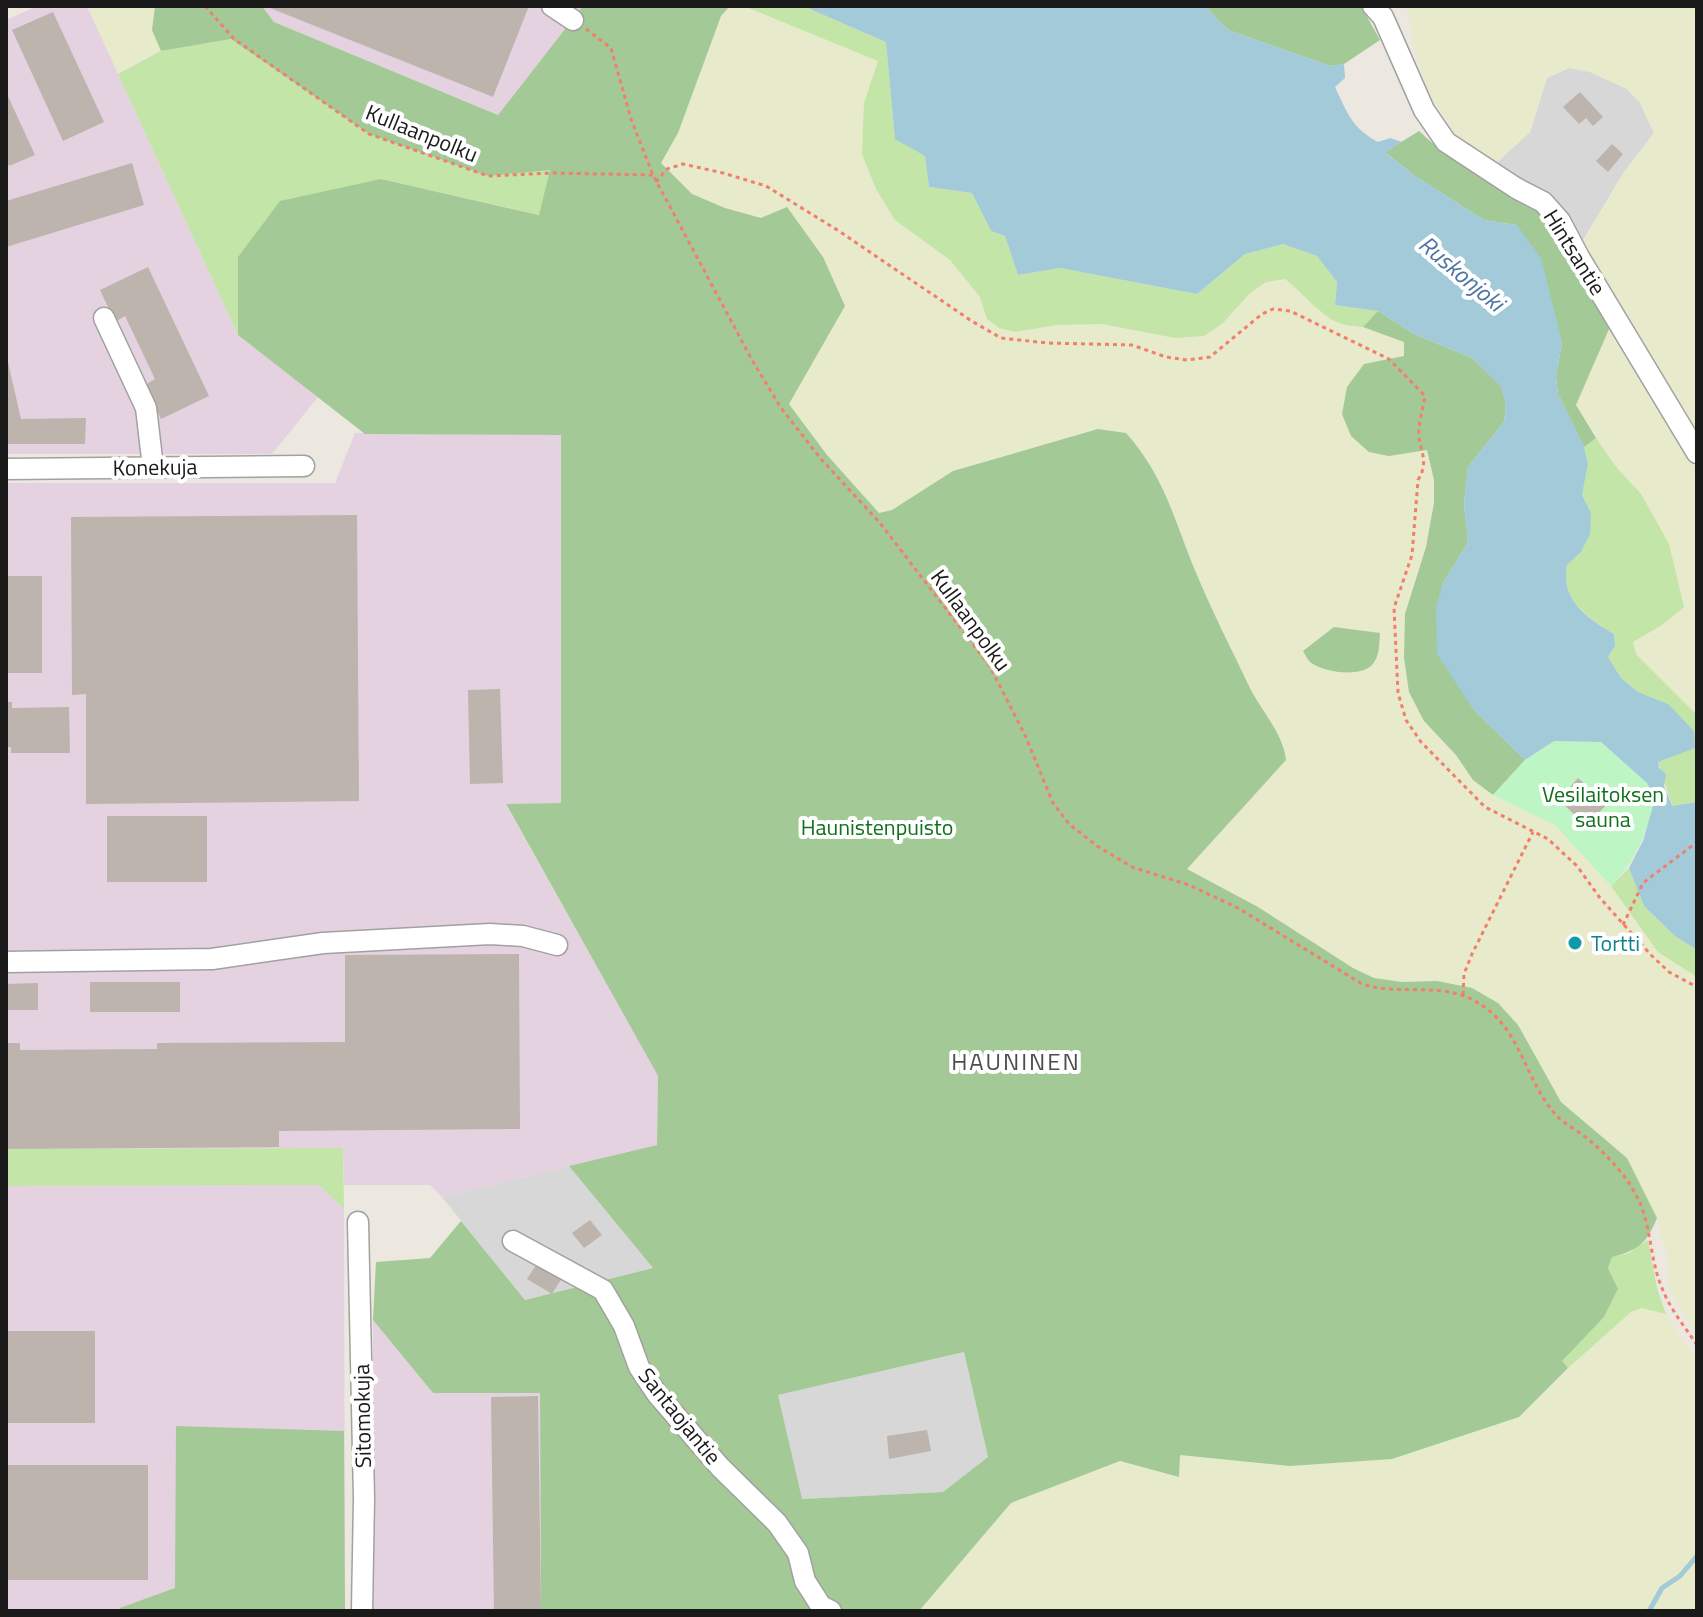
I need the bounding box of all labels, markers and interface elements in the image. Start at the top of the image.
street label: Kullaanpolku [361,95,483,171]
street label: Hintsantie [1535,202,1615,302]
water label: Ruskonjoki [1411,226,1515,322]
street label: Konekuja [112,449,198,485]
street label: Kullaanpolku [922,562,1020,678]
park label: Vesilaitoksen sauna [1542,777,1664,836]
park label: Haunistenpuisto [801,810,953,844]
place label: Tortti [1591,926,1640,960]
marker: Tortti [1566,934,1584,952]
district label: HAUNINEN [951,1043,1081,1079]
street label: Santaojantie [630,1360,730,1472]
street label: Sitomokuja [344,1364,380,1468]

